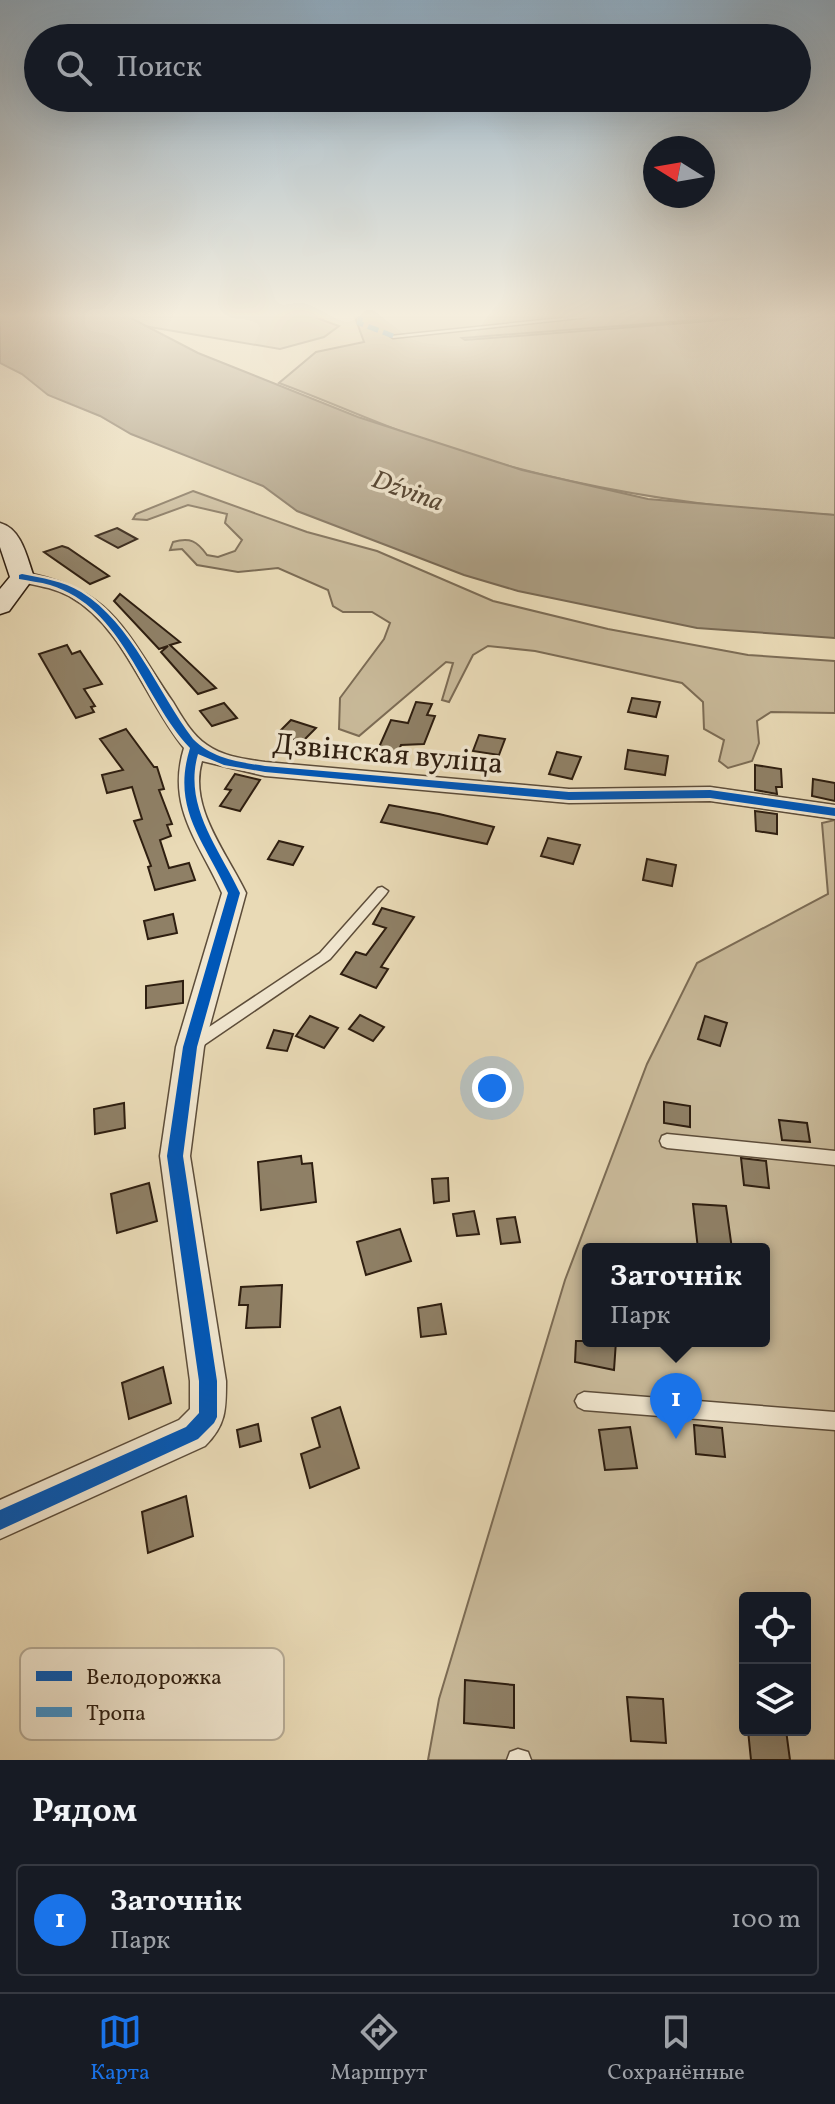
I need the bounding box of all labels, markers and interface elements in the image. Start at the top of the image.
search box [24,24,811,112]
icon: search [52,46,96,90]
text: Поиск [116,47,202,89]
north arrow [643,136,715,208]
water label: Dźvina [367,462,448,521]
street label: Дзвінская вуліца [271,724,505,786]
your location [472,1068,512,1108]
popup [582,1243,770,1347]
text: Заточнік [610,1256,742,1298]
text: Парк [610,1298,670,1334]
pin: 1 [650,1373,702,1439]
map controls [739,1592,811,1736]
button: locate [739,1592,811,1664]
legend [20,1648,284,1740]
text: Велодорожка [86,1663,222,1694]
button: layers [739,1664,811,1736]
text: Тропа [86,1699,146,1730]
text: Рядом [32,1789,137,1836]
text: Заточнік [110,1881,242,1923]
text: 1 [55,1902,65,1938]
text: 100 m [731,1902,801,1938]
text: Парк [110,1923,170,1959]
tab: Карта [90,2010,150,2089]
tab: Маршрут [330,2010,427,2089]
tab: Сохранённые [608,2010,745,2089]

